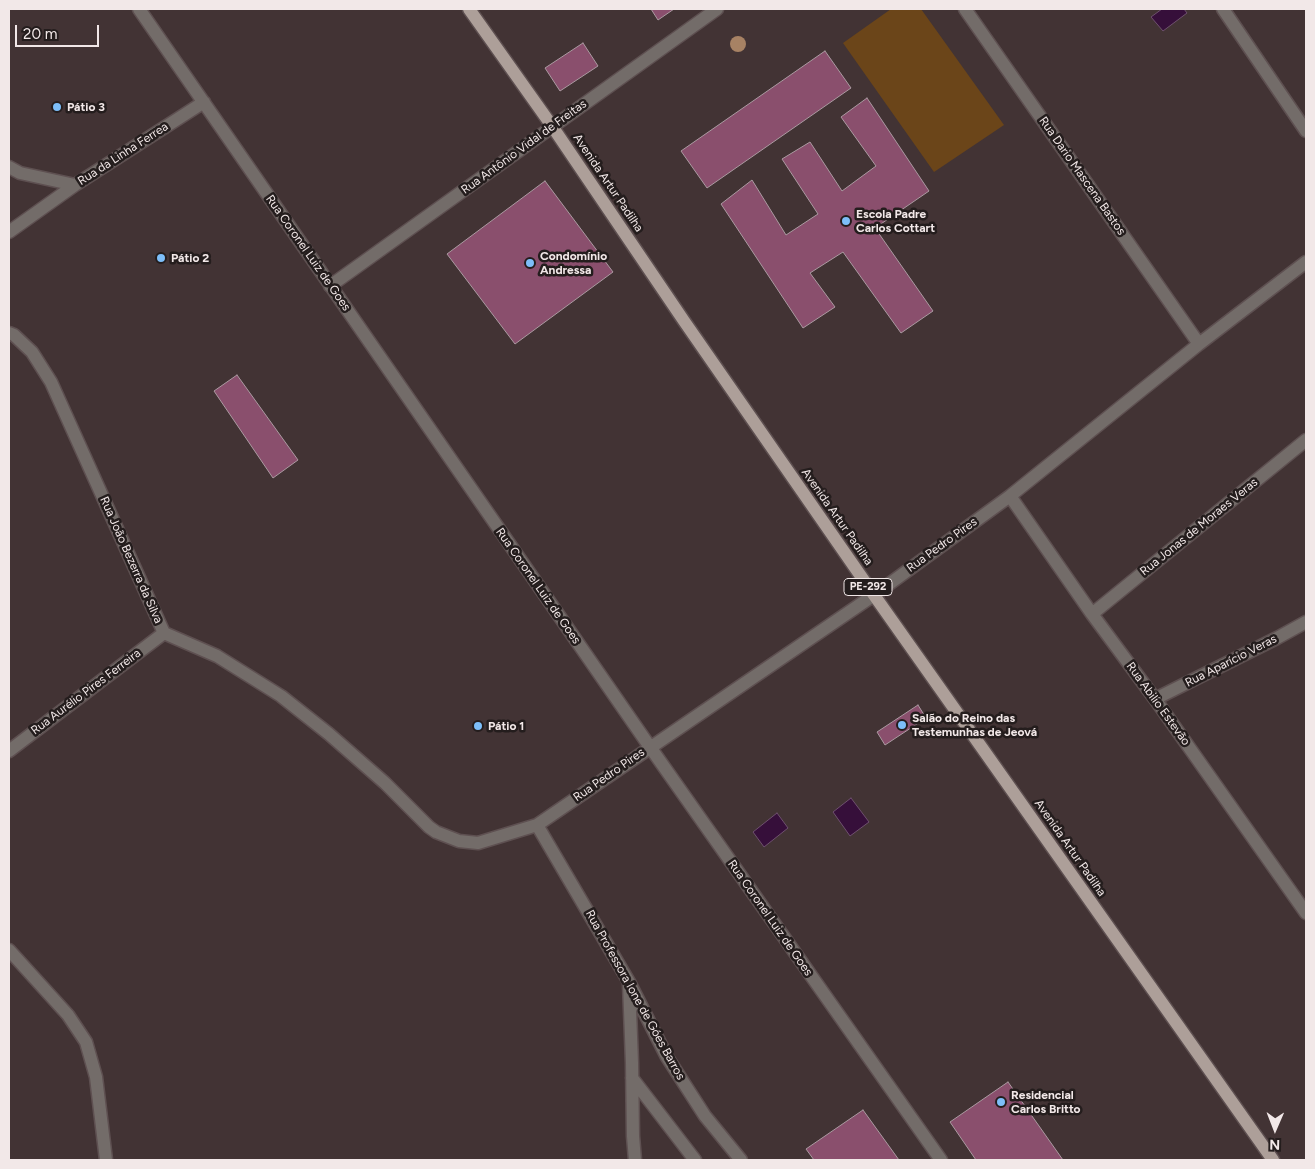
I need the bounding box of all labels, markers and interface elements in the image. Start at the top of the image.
scale bar [18,15,101,47]
text: 20 m [23,25,57,43]
street label: Rua Antônio Vidal de Freitas [459,97,589,197]
place label: Pátio 3 [67,100,105,114]
marker: Pátio 3 [51,101,63,113]
street label: Rua Dario Mascena Bastos [1036,114,1128,238]
street label: Rua da Linha Ferrea [75,119,171,189]
street label: Avenida Artur Padilha [570,131,646,235]
street label: Rua Coronel Luiz de Goes [262,192,354,314]
place label: Escola Padre Carlos Cottart [856,207,935,235]
marker: Escola Padre Carlos Cottart [840,215,852,227]
place label: Condomínio Andressa [540,249,607,277]
place label: Pátio 2 [171,251,209,265]
marker: Pátio 2 [155,252,167,264]
marker: Condomínio Andressa [524,257,536,269]
street label: Avenida Artur Padilha [798,466,876,568]
street label: Rua Jonas de Moraes Veras [1137,475,1261,579]
street label: Rua João Bezerra da Silva [97,494,165,626]
street label: Rua Pedro Pires [904,515,980,575]
street label: Rua Coronel Luiz de Goes [492,525,584,647]
road number: PE-292 [844,578,892,596]
street label: Rua Aparício Veras [1183,632,1279,690]
street label: Rua Aurélio Pires Ferreira [28,646,144,738]
street label: Rua Abilio Estevão [1123,660,1193,748]
place label: Salão do Reino das Testemunhas de Jeová [912,711,1037,739]
place label: Pátio 1 [488,719,524,733]
marker: Salão do Reino das Testemunhas de Jeová [896,719,908,731]
marker: Pátio 1 [472,720,484,732]
street label: Rua Pedro Pires [571,745,647,805]
street label: Avenida Artur Padilha [1031,797,1109,899]
street label: Rua Coronel Luiz de Goes [724,857,816,979]
street label: Rua Professora Ione de Góes Barros [582,908,688,1082]
place label: Residencial Carlos Britto [1011,1088,1081,1116]
marker: Residencial Carlos Britto [995,1096,1007,1108]
north arrow [1250,1104,1300,1154]
text: N [1269,1136,1280,1153]

